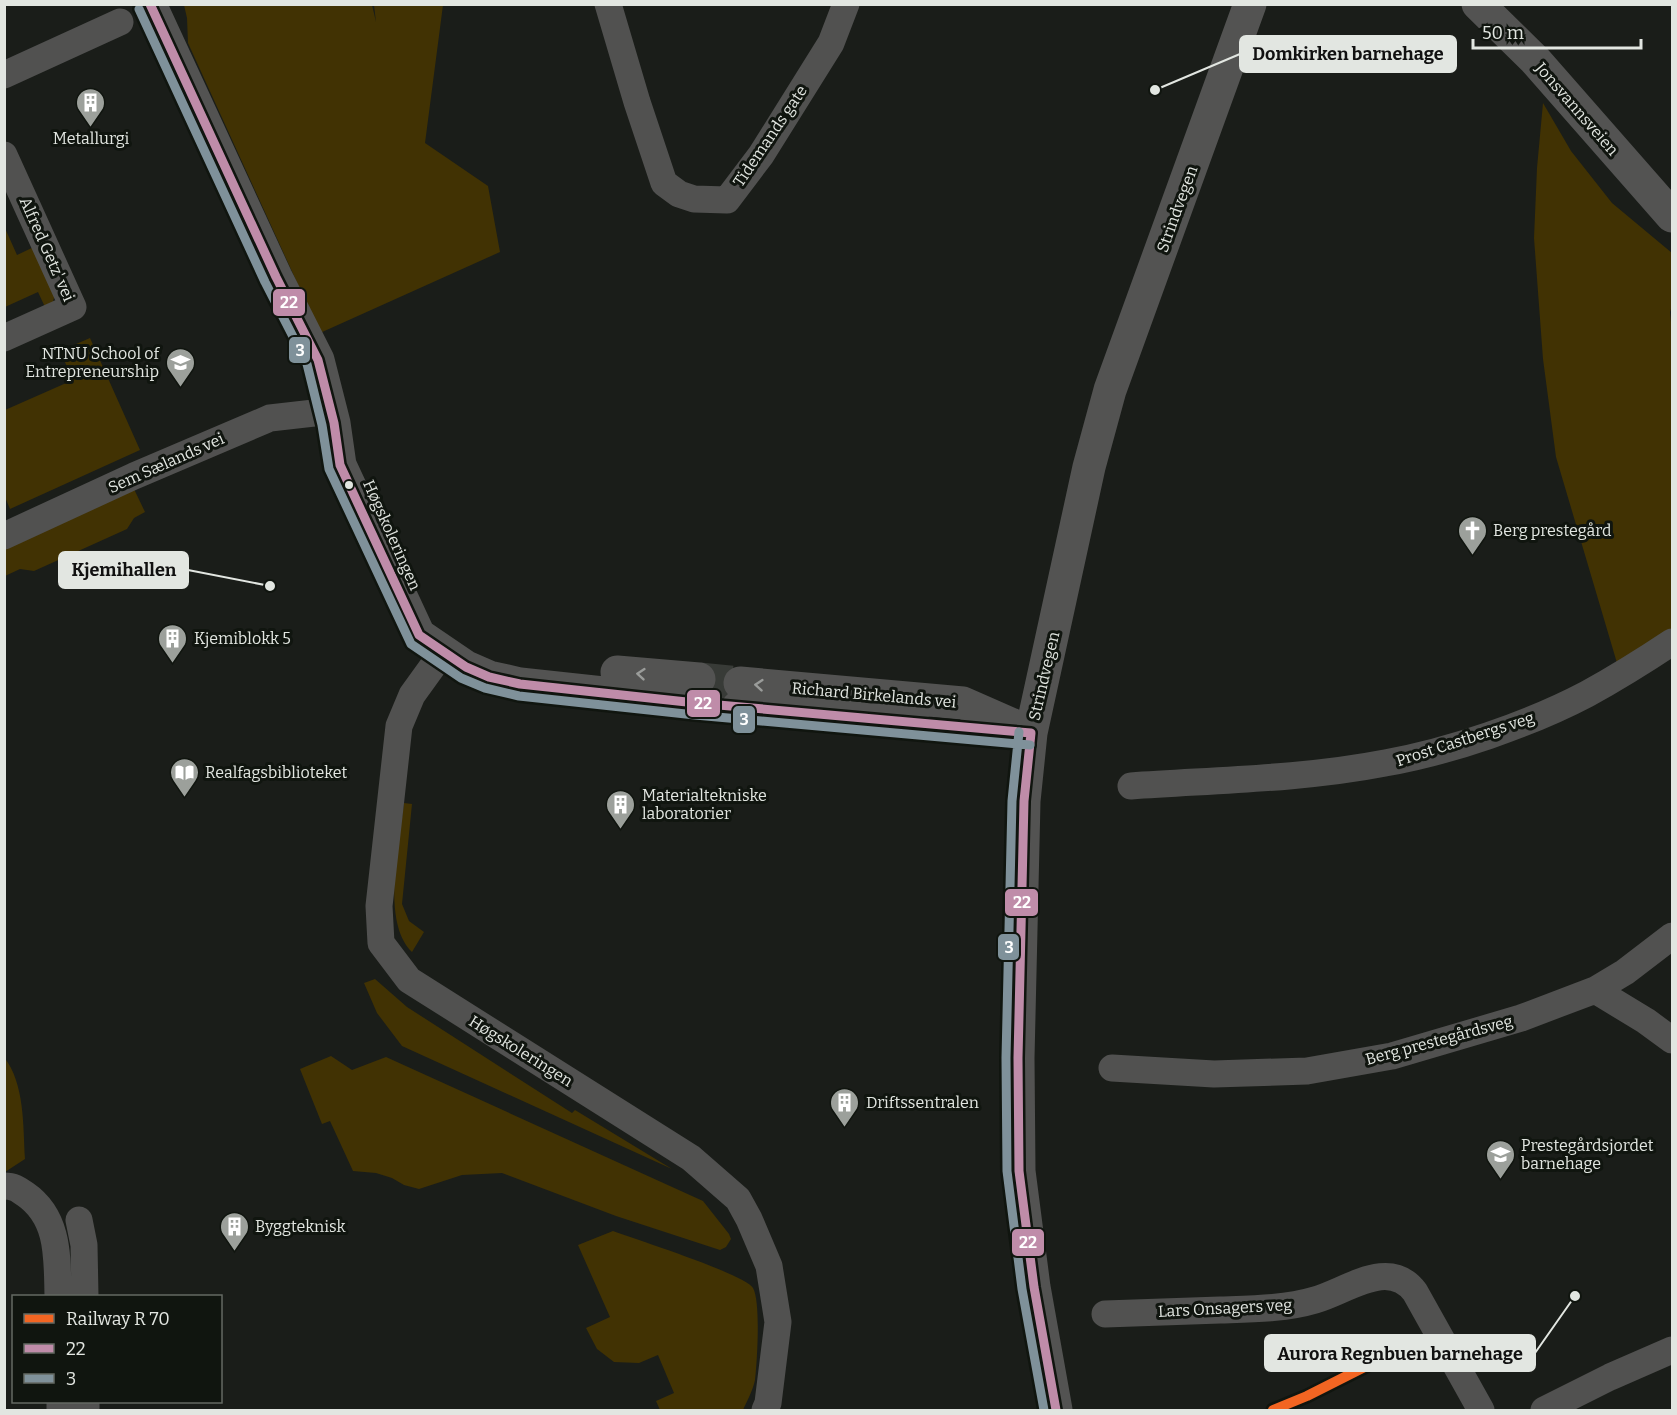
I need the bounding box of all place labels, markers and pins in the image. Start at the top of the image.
callout: Domkirken barnehage [1240,36,1456,72]
building icon: Metallurgi [75,86,107,128]
place label: Metallurgi [53,129,129,148]
place label: NTNU School of Entrepreneurship [25,344,160,381]
school or university icon: NTNU School of Entrepreneurship [164,346,196,388]
unlabelled marker [343,479,355,491]
church icon: Berg prestegård [1456,514,1488,556]
place label: Berg prestegård [1493,521,1612,540]
callout: Kjemihallen [59,552,188,588]
building icon: Kjemiblokk 5 [157,622,189,664]
place label: Kjemiblokk 5 [194,629,291,648]
library icon: Realfagsbiblioteket [168,756,200,798]
place label: Realfagsbiblioteket [205,763,347,782]
place label: Materialtekniske laboratorier [642,786,767,823]
building icon: Materialtekniske laboratorier [605,788,637,830]
building icon: Driftssentralen [829,1086,861,1128]
place label: Driftssentralen [866,1093,979,1112]
place label: Prestegårdsjordet barnehage [1521,1136,1654,1173]
school or university icon: Prestegårdsjordet barnehage [1484,1138,1516,1180]
building icon: Byggteknisk [218,1210,250,1252]
place label: Byggteknisk [255,1217,346,1236]
callout: Aurora Regnbuen barnehage [1265,1335,1535,1371]

